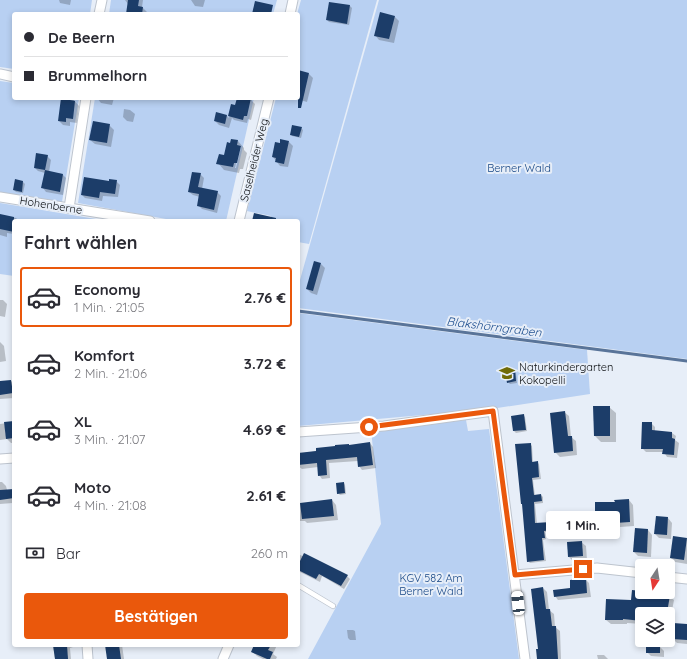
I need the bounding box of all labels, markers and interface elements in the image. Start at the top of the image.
text: De Beern [48,28,115,47]
text: Brummelhorn [48,66,147,85]
street label: Saselheider Weg [237,117,271,203]
park label: Berner Wald [487,161,551,175]
street label: Hohenberne [19,193,83,217]
text: Fahrt wählen [24,231,138,254]
icon: car [26,279,62,315]
text: Economy [74,280,141,299]
text: 2.76 € [244,288,286,307]
text: 1 Min. · 21:05 [74,299,145,315]
water label: Blakshörngraben [446,313,543,340]
icon: car [26,345,62,381]
text: Komfort [74,346,135,365]
text: 3.72 € [244,354,286,373]
place label: Naturkindergarten Kokopelli [519,360,613,387]
school or university icon: Naturkindergarten Kokopelli [498,364,516,382]
text: 2 Min. · 21:06 [74,365,147,381]
icon: car [26,411,62,447]
text: XL [74,412,92,431]
route start [360,418,378,436]
text: 4.69 € [243,420,286,439]
text: 3 Min. · 21:07 [74,431,146,447]
icon: car [26,477,62,513]
text: Moto [74,478,111,497]
text: 2.61 € [246,486,286,505]
text: 4 Min. · 21:08 [74,497,147,513]
callout: 1 Min. [546,511,620,539]
text: 1 Min. [566,517,600,533]
icon: cash [24,542,46,564]
text: Bar [56,544,81,563]
text: 260 m [251,545,288,561]
north arrow [635,559,675,599]
map controls [635,559,675,647]
route end [574,560,592,578]
park label: KGV 582 Am Berner Wald [399,571,463,598]
car [511,590,525,616]
button: Bestätigen [24,593,288,639]
button: layers [635,607,675,647]

